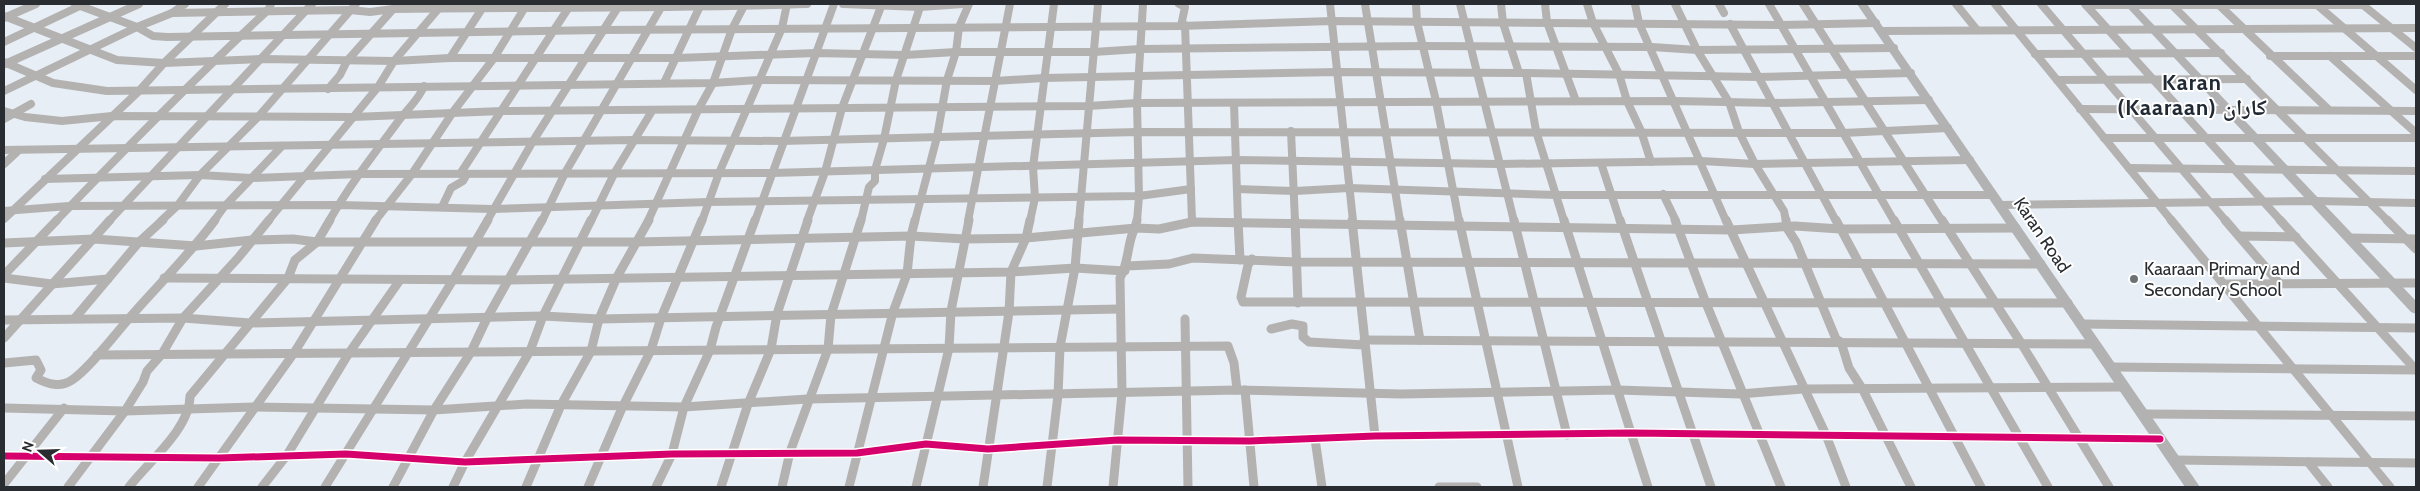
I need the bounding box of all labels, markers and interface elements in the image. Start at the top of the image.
district label: Karan (Kaaraan) كاران [2117,69,2267,121]
street label: Karan Road [2009,193,2075,277]
place label: Kaaraan Primary and Secondary School [2144,258,2300,301]
marker: Kaaraan Primary and Secondary School [2128,273,2140,285]
north arrow [15,426,65,476]
text: N [18,439,38,454]

